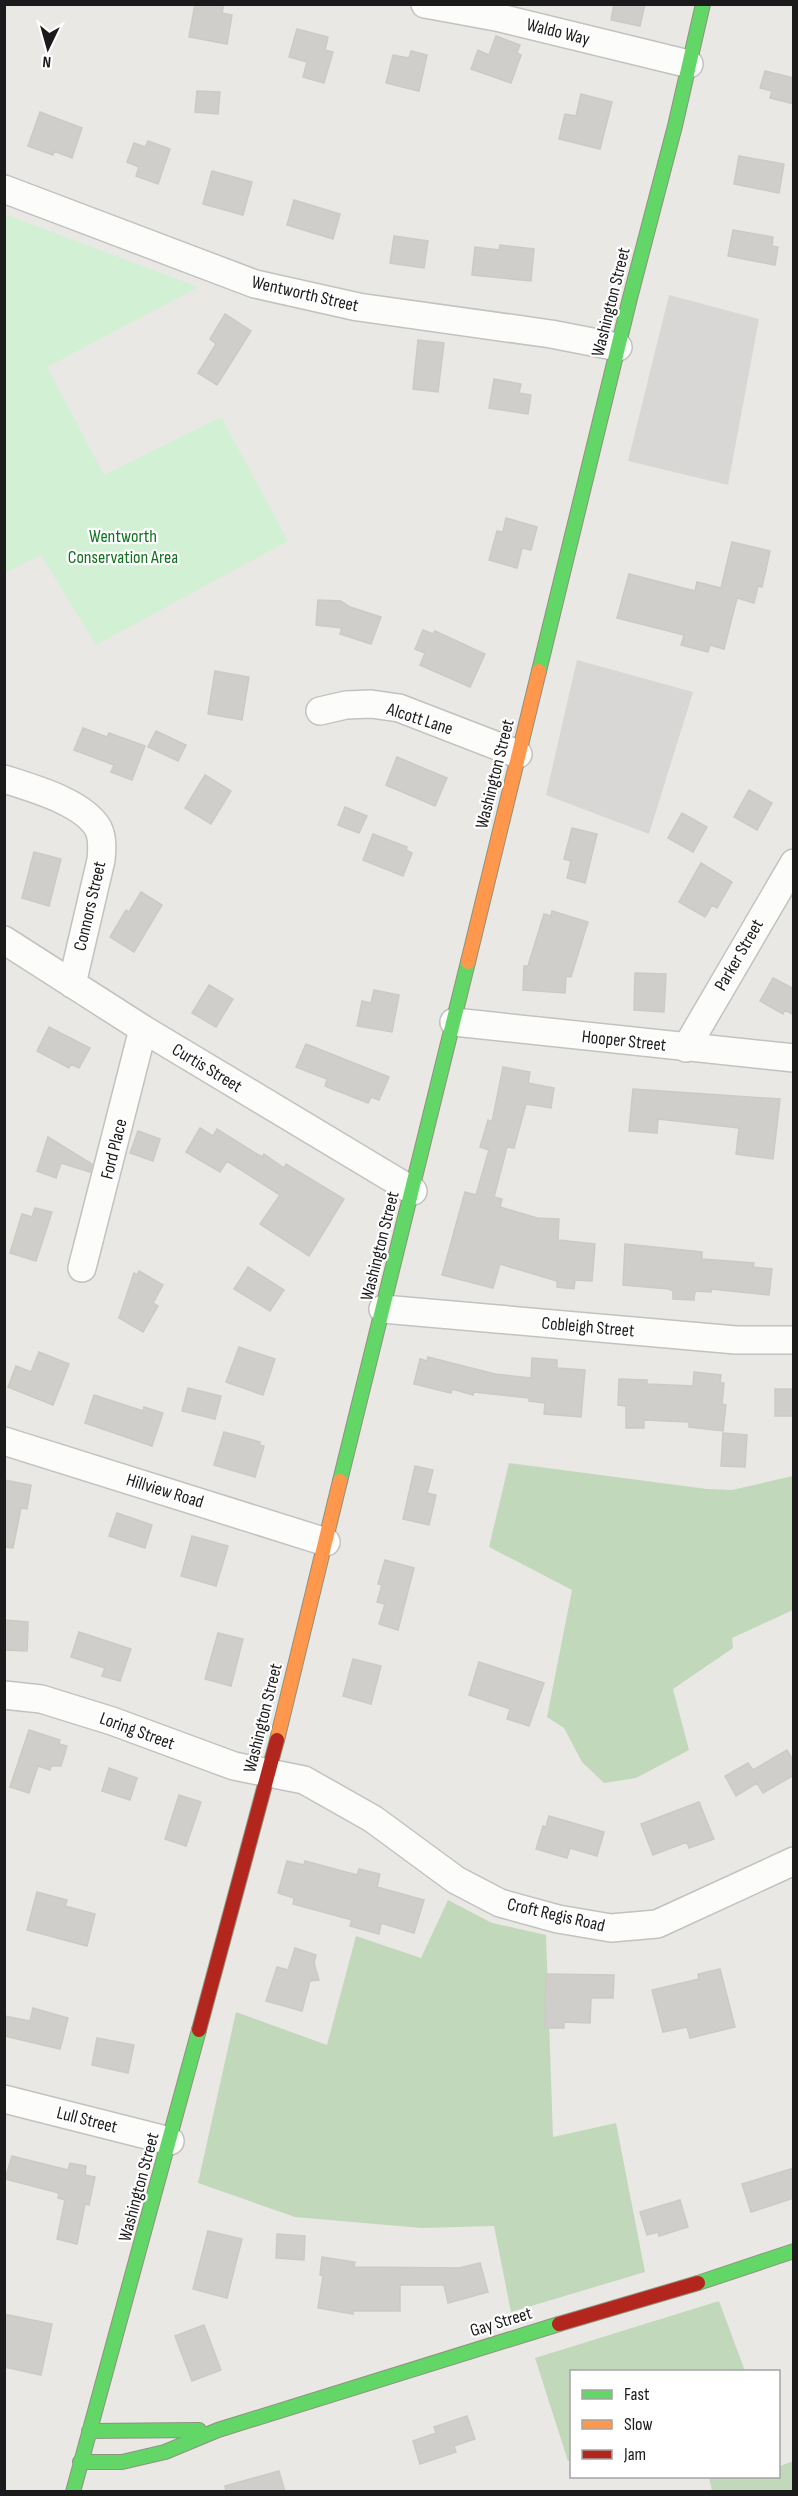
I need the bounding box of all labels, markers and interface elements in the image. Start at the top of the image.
street label: Waldo Way [524,14,592,50]
north arrow [18,18,78,78]
text: N [42,52,52,71]
street label: Washington Street [587,245,635,359]
street label: Wentworth Street [250,272,361,317]
park label: Wentworth Conservation Area [68,526,178,568]
street label: Alcott Lane [383,698,456,740]
street label: Washington Street [471,717,519,831]
street label: Connors Street [70,859,111,953]
street label: Parker Street [710,915,768,995]
street label: Hooper Street [581,1026,668,1056]
street label: Curtis Street [168,1039,246,1097]
street label: Ford Place [96,1117,132,1181]
street label: Washington Street [356,1189,404,1303]
street label: Cobleigh Street [541,1312,636,1342]
street label: Hillview Road [124,1469,206,1513]
street label: Washington Street [239,1661,287,1775]
street label: Loring Street [97,1708,178,1754]
street label: Croft Regis Road [505,1894,607,1936]
street label: Lull Street [55,2102,120,2138]
street label: Washington Street [114,2130,164,2244]
street label: Gay Street [468,2303,535,2341]
legend [570,2370,780,2478]
text: Fast [624,2384,650,2405]
text: Slow [624,2414,653,2435]
text: Jam [623,2444,646,2465]

